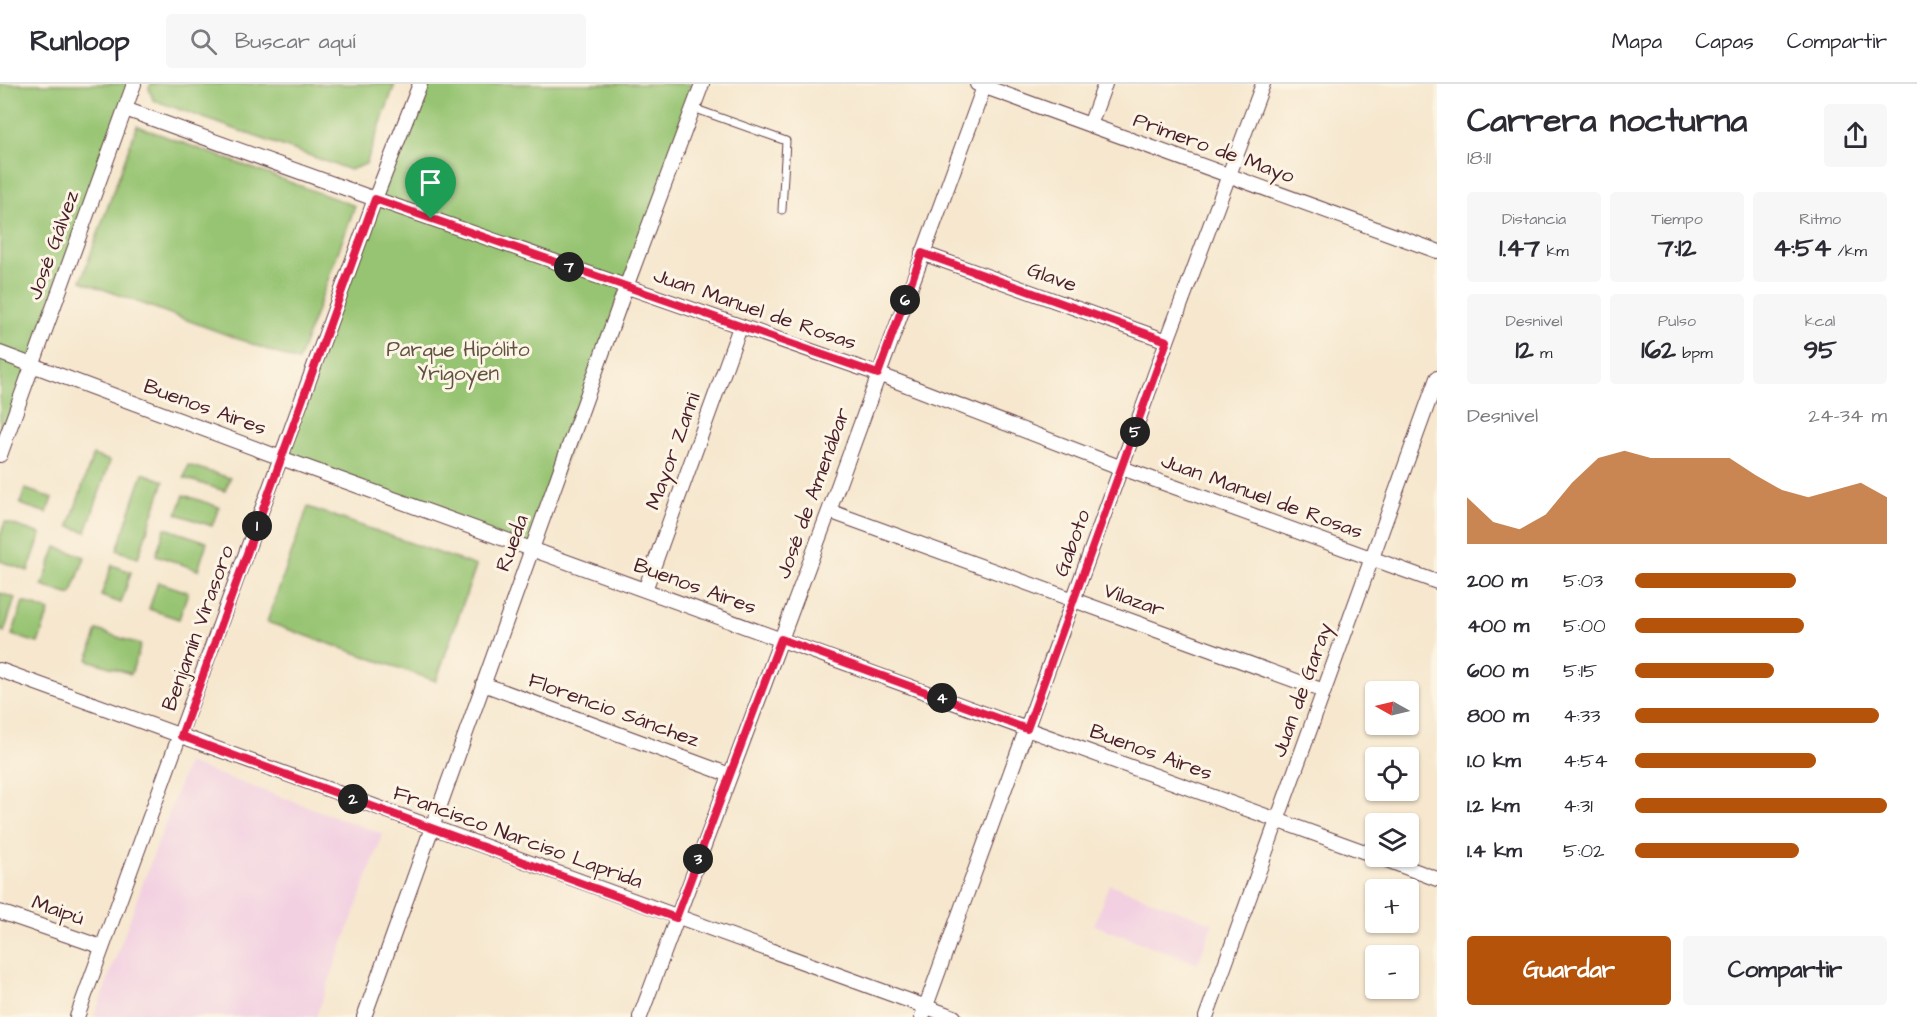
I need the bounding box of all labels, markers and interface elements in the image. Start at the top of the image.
search box [166,14,586,68]
text: Runloop [30,22,130,61]
icon: search [187,25,220,58]
text: Buscar aquí [235,26,356,57]
text: Mapa [1612,27,1662,56]
text: Capas [1695,27,1754,56]
text: Compartir [1787,27,1887,56]
text: Carrera nocturna [1467,98,1747,144]
button: share [1824,104,1887,167]
street label: Primero de Mayo [1129,105,1299,193]
text: 18:11 [1467,144,1491,172]
pin [405,157,456,219]
icon: arrive [414,166,447,199]
street label: José Gálvez [20,186,86,304]
text: Distancia [1502,208,1566,230]
text: Tiempo [1651,208,1703,230]
text: Ritmo [1799,208,1841,230]
text: 1.47 [1499,230,1540,266]
text: 7:12 [1658,230,1696,266]
text: 4:54 [1773,230,1831,266]
text: km [1540,240,1569,262]
text: /km [1831,240,1867,262]
pin: 7 [554,252,584,282]
street label: Glave [1023,255,1081,299]
text: 7 [564,256,574,278]
street label: Juan Manuel de Rosas [650,261,860,357]
pin: 6 [890,285,920,315]
text: 6 [900,289,910,311]
text: Desnivel [1506,310,1562,332]
text: Pulso [1658,310,1696,332]
text: kcal [1805,310,1835,332]
text: 12 [1515,332,1534,368]
text: 162 [1641,332,1676,368]
text: 95 [1803,332,1837,368]
park label: Parque Hipólito Yrigoyen [386,335,530,390]
text: m [1534,342,1553,364]
text: bpm [1676,342,1713,364]
street label: Buenos Aires [140,371,270,443]
street label: Mayor Zanni [638,388,709,514]
text: Desnivel [1467,402,1538,430]
text: 24–34 m [1808,402,1887,430]
street label: José de Amenábar [769,403,858,583]
pin: 5 [1120,417,1150,447]
text: 5 [1129,421,1141,443]
street label: Juan Manuel de Rosas [1157,446,1367,546]
street label: Gaboto [1047,505,1098,580]
street label: Rueda [488,510,536,575]
pin: 1 [242,511,272,541]
text: 1 [256,515,258,537]
street label: Benjamín Virasoro [155,541,241,715]
street label: Buenos Aires [630,550,760,622]
text: 200 m [1467,567,1527,595]
text: 5:03 [1563,567,1603,595]
street label: Vilazar [1099,576,1169,625]
text: 400 m [1467,612,1529,640]
text: 5:00 [1563,612,1606,640]
street label: Juan de Garay [1264,618,1342,762]
text: 600 m [1467,657,1528,685]
text: 5:15 [1563,657,1597,685]
street label: Florencio Sánchez [525,666,704,755]
north arrow [1365,681,1419,735]
map controls [1365,681,1419,999]
pin: 4 [927,683,957,713]
text: 4 [937,687,947,709]
text: 800 m [1467,702,1529,730]
text: 4:33 [1563,702,1600,730]
street label: Buenos Aires [1086,716,1216,788]
button: locate [1365,747,1419,801]
text: 1.0 km [1467,747,1521,775]
text: 4:54 [1563,747,1608,775]
street label: Francisco Narciso Laprida [389,778,647,897]
pin: 2 [338,784,368,814]
text: 2 [348,788,358,810]
text: 1.2 km [1467,792,1520,820]
text: 4:31 [1563,792,1593,820]
button: layers [1365,813,1419,867]
text: 1.4 km [1467,837,1522,865]
text: 5:02 [1563,837,1605,865]
pin: 3 [683,844,713,874]
text: 3 [694,848,702,870]
button: + [1365,879,1419,933]
street label: Maipú [28,888,88,933]
button: Guardar [1467,936,1671,1005]
button: Compartir [1683,936,1887,1005]
button: − [1365,945,1419,999]

